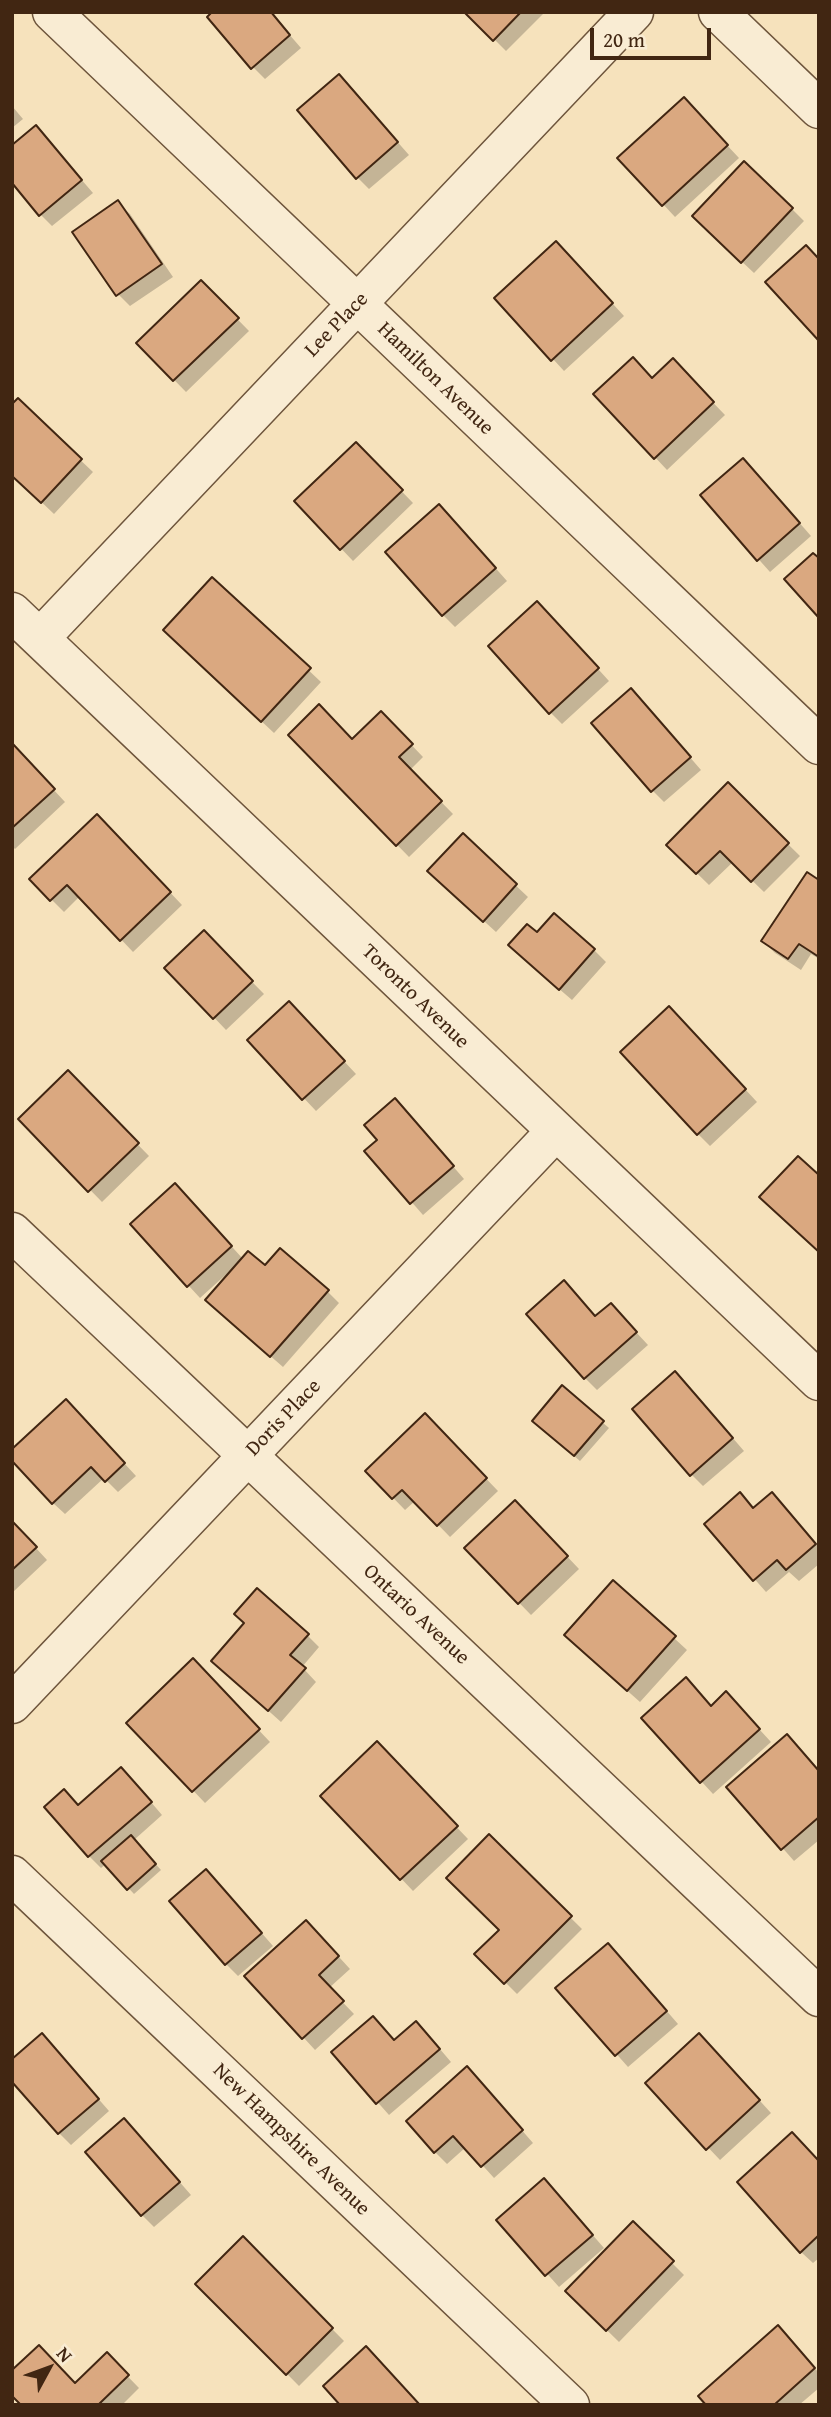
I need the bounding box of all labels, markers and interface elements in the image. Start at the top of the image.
scale bar [593,14,714,58]
text: 20 m [603,24,645,55]
street label: Lee Place [300,287,374,363]
street label: Hamilton Avenue [372,317,498,441]
street label: Toronto Avenue [356,939,474,1055]
street label: Doris Place [241,1374,327,1462]
street label: Ontario Avenue [358,1559,474,1671]
street label: New Hampshire Avenue [207,2058,375,2222]
north arrow [14,2333,84,2403]
text: N [50,2340,80,2368]

